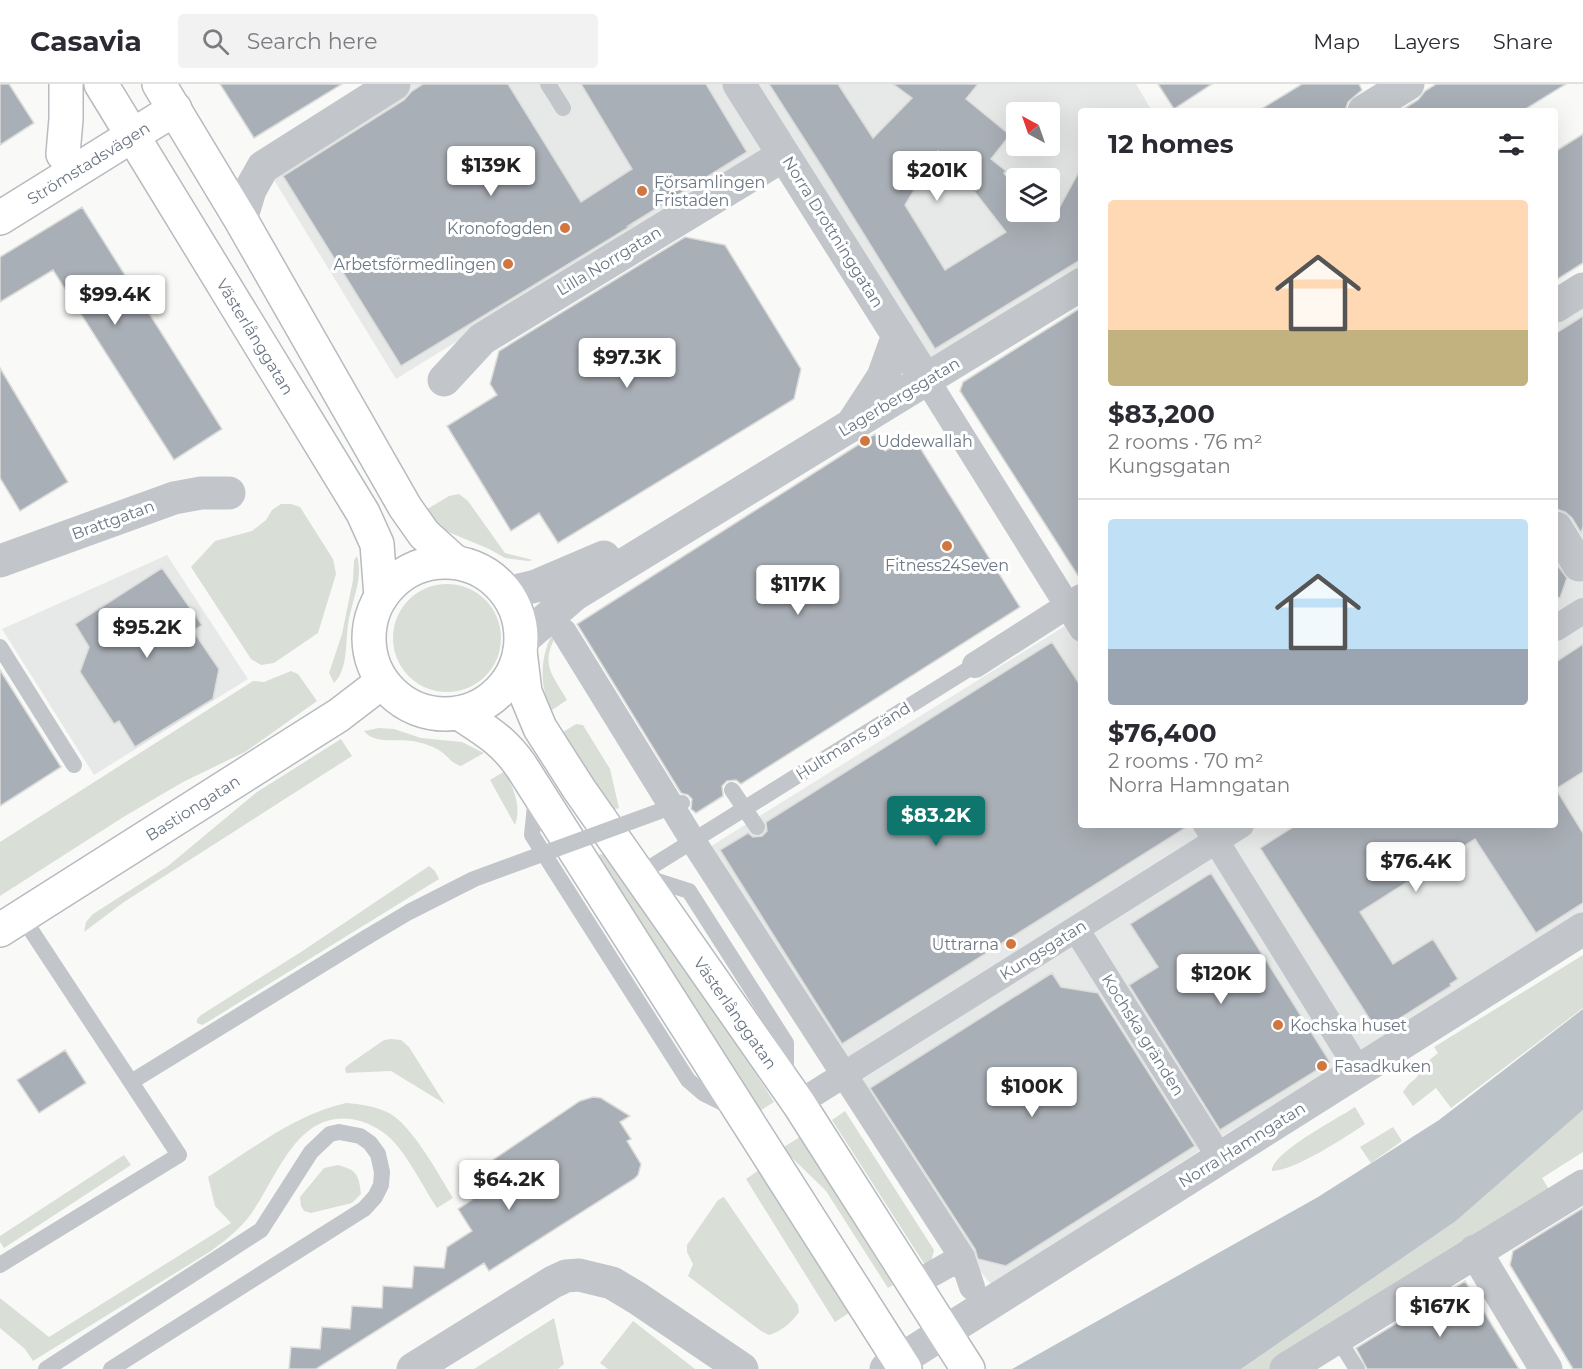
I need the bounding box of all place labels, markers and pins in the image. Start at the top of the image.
pin: $139K [449,146,533,197]
pin: $201K [895,151,979,202]
place label: Församlingen Fristaden [654,173,765,210]
marker: Församlingen Fristaden [635,184,649,198]
place label: Kronofogden [447,219,553,238]
marker: Kronofogden [558,221,572,235]
place label: Arbetsförmedlingen [333,255,496,274]
marker: Arbetsförmedlingen [501,257,515,271]
pin: $99.4K [66,275,164,326]
pin: $97.3K [578,338,676,389]
place label: Uddewallah [877,432,973,451]
marker: Uddewallah [858,434,872,448]
marker: Fitness24Seven [940,539,954,553]
place label: Fitness24Seven [885,556,1009,575]
pin: $117K [756,565,840,616]
pin: $95.2K [98,608,196,659]
pin: $83.2K [887,796,985,847]
pin: $76.4K [1367,842,1465,893]
place label: Uttrarna [932,935,999,954]
marker: Uttrarna [1004,937,1018,951]
pin: $120K [1179,954,1263,1005]
place label: Kochska huset [1290,1016,1408,1035]
marker: Kochska huset [1271,1018,1285,1032]
place label: Fasadkuken [1334,1057,1431,1076]
marker: Fasadkuken [1315,1059,1329,1073]
pin: $100K [990,1067,1074,1118]
pin: $64.2K [460,1160,558,1211]
pin: $167K [1398,1287,1482,1338]

